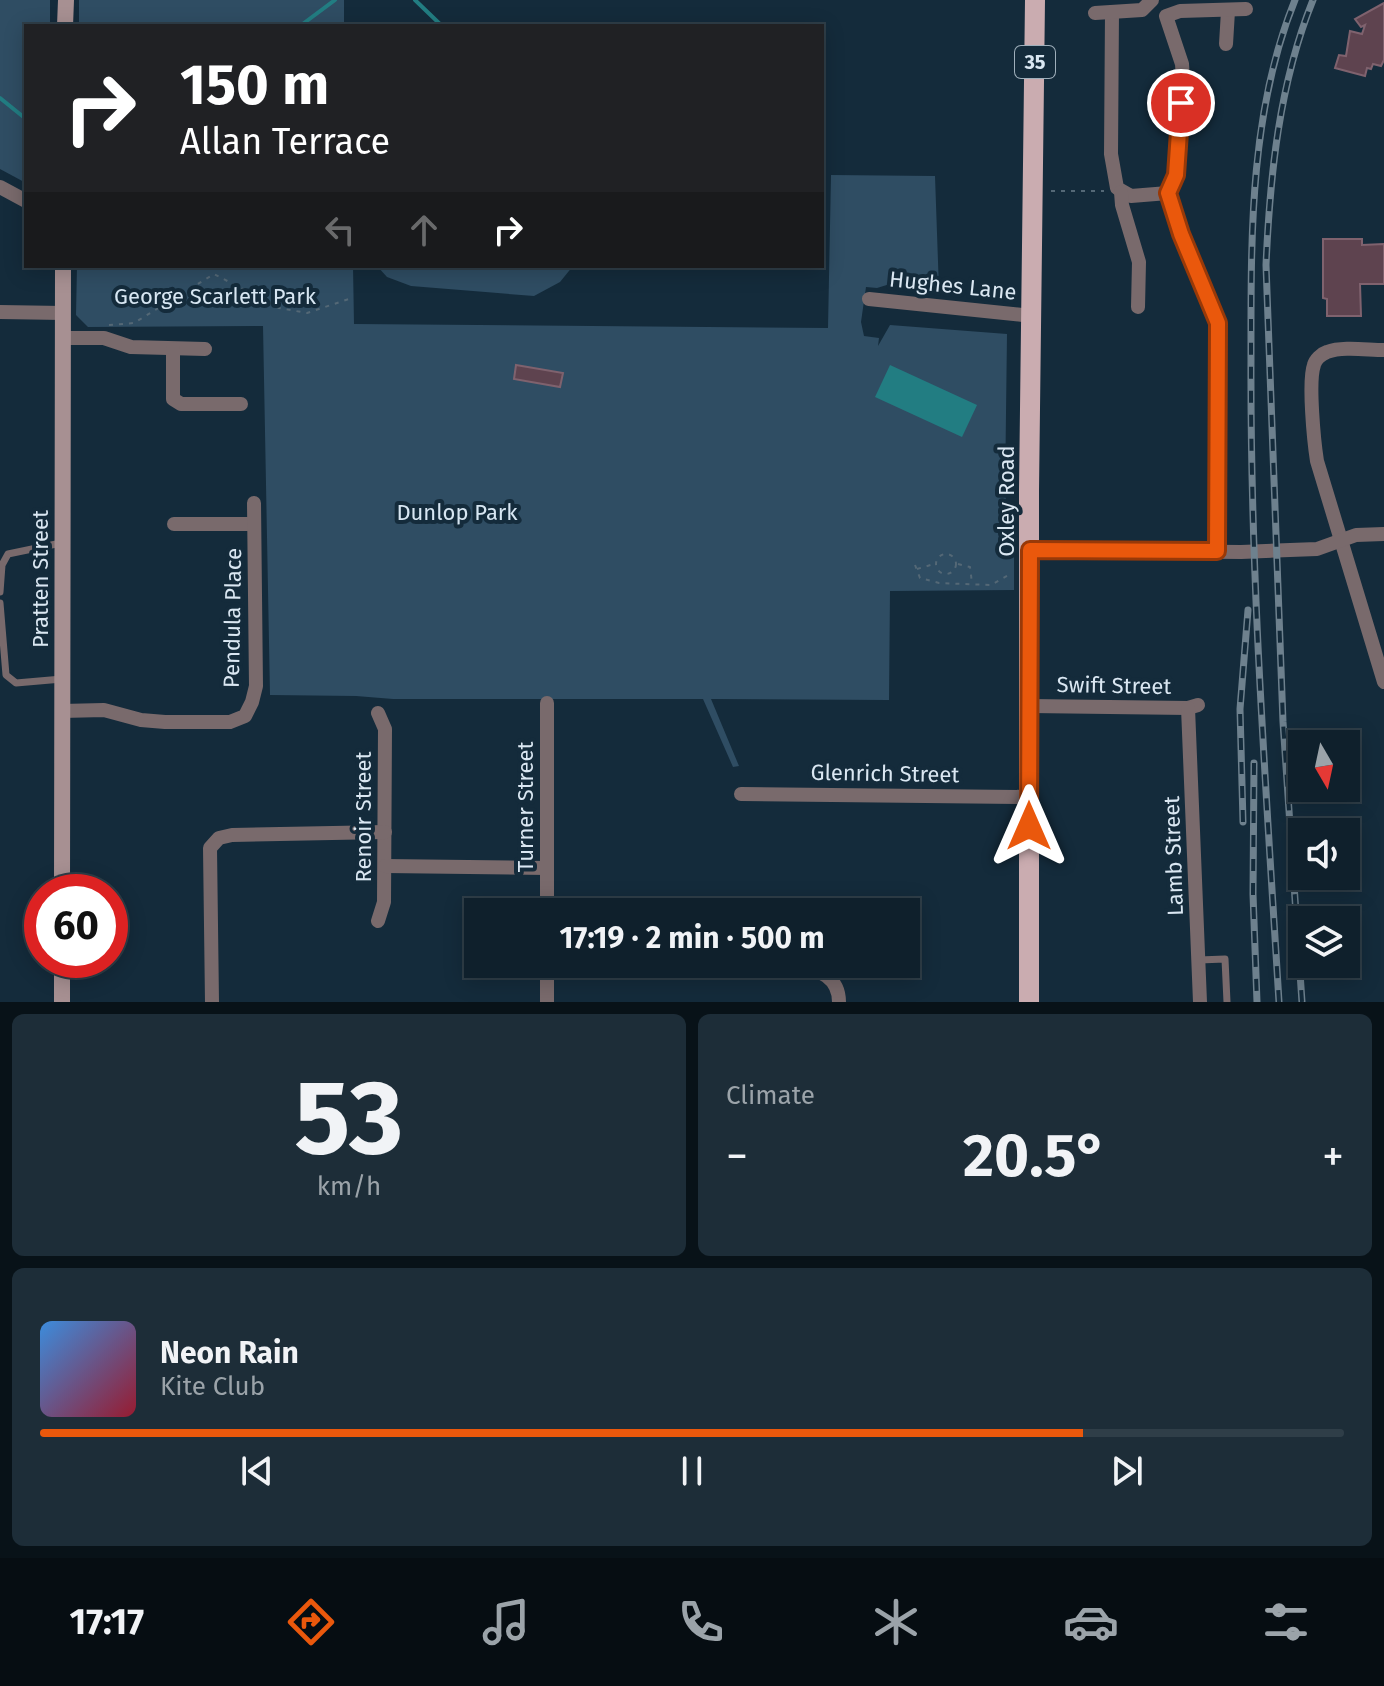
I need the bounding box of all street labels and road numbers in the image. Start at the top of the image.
road number: 35 [1015,46,1055,78]
street label: Hughes Lane [888,265,1018,306]
street label: Oxley Road [993,445,1020,557]
street label: Pratten Street [27,510,54,648]
street label: Pendula Place [218,548,247,688]
street label: Swift Street [1056,671,1172,700]
street label: Turner Street [512,742,539,872]
street label: Renoir Street [350,751,377,882]
street label: Glenrich Street [810,759,960,788]
street label: Lamb Street [1158,795,1189,916]

